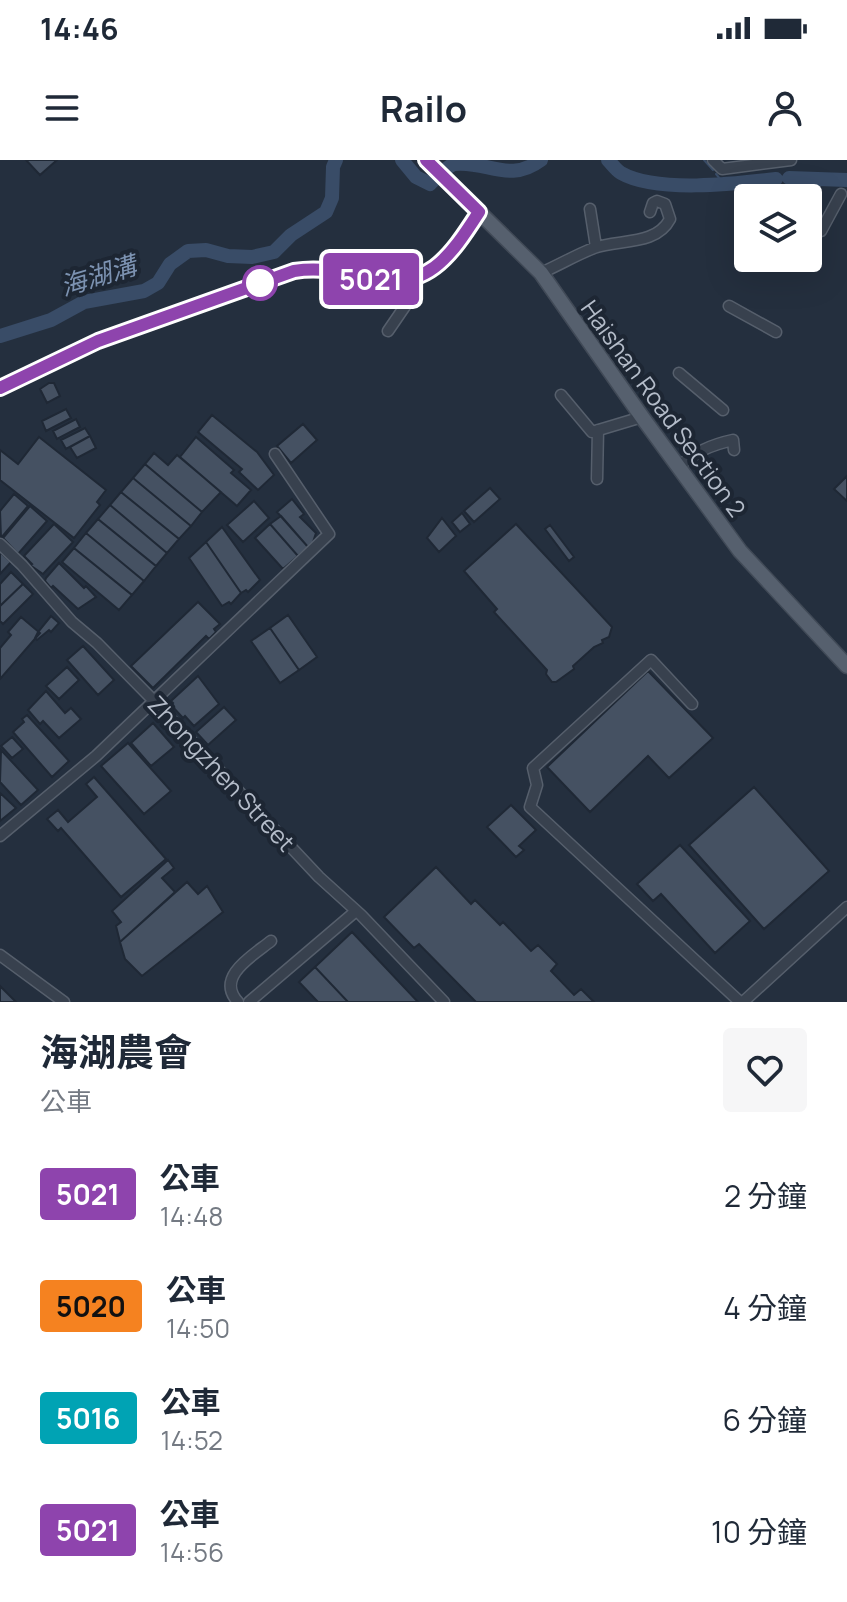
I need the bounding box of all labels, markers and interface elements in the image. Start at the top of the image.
text: 14:46 [40,8,119,49]
text: Railo [380,84,467,133]
icon: menu [40,86,84,130]
icon: person [763,86,807,130]
map controls [734,184,822,272]
button: layers [734,184,822,272]
water label: 海湖溝 [55,245,144,304]
line badge: 5021 [315,253,427,305]
text: 5021 [339,260,403,298]
unlabelled marker [243,266,277,300]
street label: Haishan Road Section 2 [574,293,754,523]
street label: Zhongzhen Street [141,688,303,858]
text: 海湖農會 [40,1025,192,1077]
button: heart [723,1028,807,1112]
text: 公車 [40,1083,92,1119]
text: 公車 [160,1157,220,1198]
text: 5021 [56,1175,120,1213]
text: 2 分鐘 [724,1175,807,1216]
text: 14:48 [160,1198,223,1234]
text: 公車 [166,1269,226,1310]
text: 5020 [56,1287,126,1325]
text: 4 分鐘 [723,1287,807,1328]
text: 14:50 [166,1310,230,1346]
text: 公車 [161,1381,221,1422]
text: 5016 [56,1399,121,1437]
text: 6 分鐘 [722,1399,807,1440]
text: 14:52 [161,1422,223,1458]
text: 公車 [160,1493,220,1534]
text: 5021 [56,1511,120,1549]
text: 10 分鐘 [711,1511,807,1552]
text: 14:56 [160,1534,224,1570]

